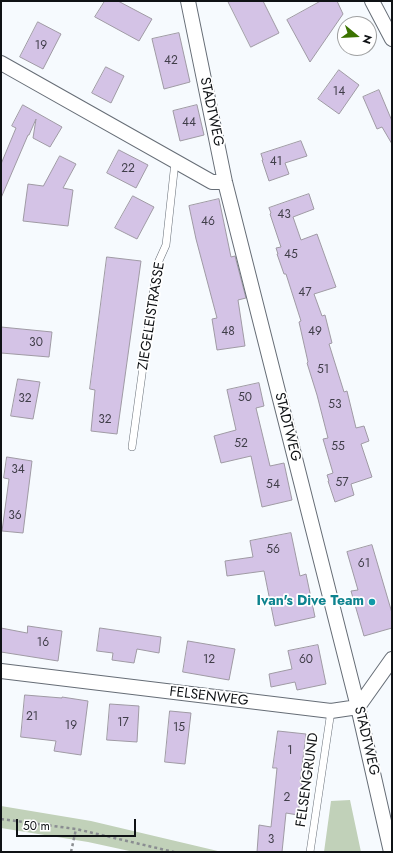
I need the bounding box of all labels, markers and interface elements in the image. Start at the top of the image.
north arrow [337,16,377,56]
text: N [359,33,376,46]
house number: 19 [35,39,47,53]
house number: 42 [164,54,178,68]
street label: STADTWEG [195,76,227,148]
house number: 14 [333,85,345,99]
house number: 44 [182,116,196,130]
house number: 41 [270,155,282,169]
house number: 22 [121,162,135,176]
house number: 43 [277,208,291,222]
house number: 46 [201,215,215,229]
house number: 45 [284,248,298,262]
street label: ZIEGELEISTRASSE [135,261,169,371]
house number: 47 [298,286,312,300]
house number: 48 [221,325,235,339]
house number: 49 [308,325,322,339]
house number: 30 [29,336,43,350]
house number: 51 [317,363,329,377]
house number: 50 [238,391,252,405]
street label: STADTWEG [270,391,304,463]
house number: 32 [18,392,32,406]
house number: 53 [328,398,342,412]
house number: 32 [98,413,112,427]
house number: 52 [234,437,248,451]
house number: 55 [331,440,345,454]
house number: 34 [11,463,25,477]
house number: 57 [335,476,349,490]
house number: 54 [266,478,280,492]
house number: 36 [8,509,22,523]
house number: 56 [266,543,280,557]
house number: 61 [358,557,370,571]
place label: Ivan's Dive Team [256,594,364,610]
marker: Ivan's Dive Team [367,597,377,607]
house number: 16 [37,636,49,650]
house number: 12 [203,653,215,667]
house number: 60 [299,653,313,667]
street label: FELSENWEG [168,684,250,710]
street label: STADTWEG [350,705,382,777]
house number: 21 [26,710,38,724]
house number: 17 [117,716,129,730]
house number: 19 [65,719,77,733]
house number: 15 [173,721,185,735]
street label: FELSENGRUND [293,732,323,828]
house number: 1 [287,744,293,758]
house number: 2 [284,791,290,805]
scale bar [18,811,138,837]
text: 50 m [23,817,50,835]
house number: 3 [268,833,274,847]

